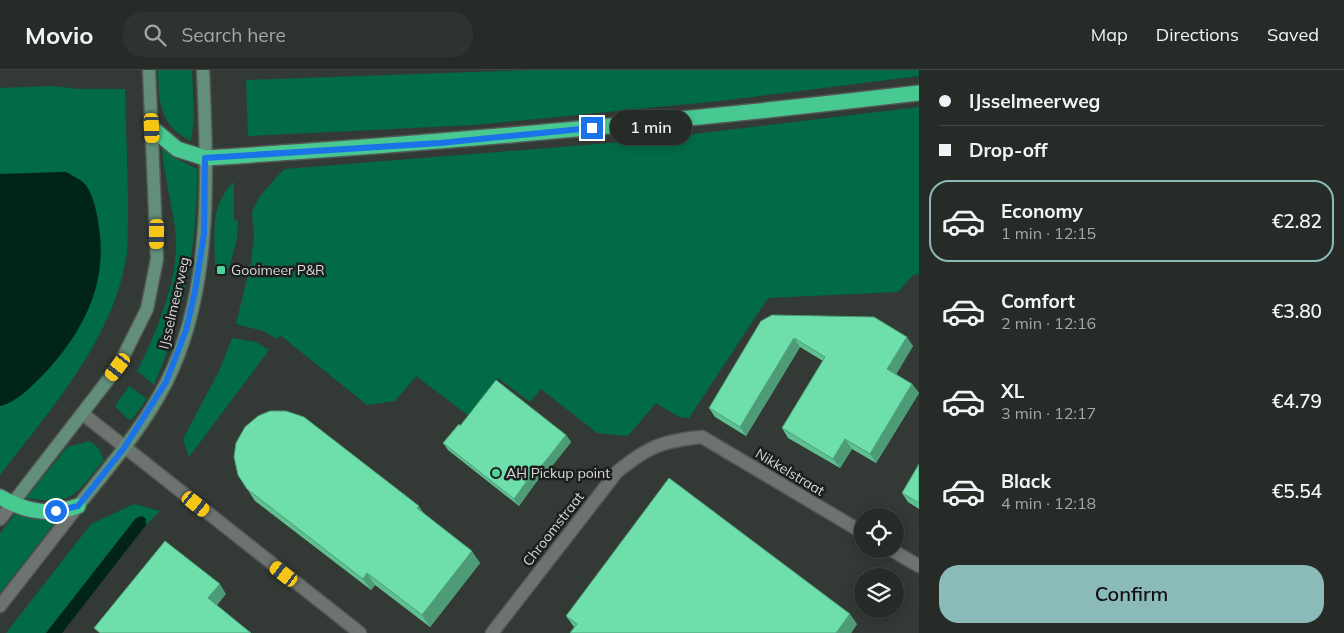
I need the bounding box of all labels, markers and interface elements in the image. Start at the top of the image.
search box [123,12,473,57]
text: Movio [25,20,93,50]
icon: search [141,21,169,49]
text: Search here [181,23,286,47]
text: Map [1091,23,1128,46]
text: Directions [1156,23,1239,46]
text: Saved [1267,23,1319,46]
text: IJsselmeerweg [969,89,1100,113]
callout: 1 min [610,110,692,146]
car [143,113,160,143]
route end [581,117,603,139]
text: 1 min [630,117,672,137]
text: Drop-off [969,138,1047,162]
icon: car [941,199,986,244]
text: Economy [1001,199,1083,223]
text: €2.82 [1272,209,1322,233]
car [149,219,164,249]
text: 1 min · 12:15 [1001,223,1096,243]
street label: IJsselmeerweg [155,255,193,351]
place label: Gooimeer P&R [231,261,325,279]
marker: Gooimeer P&R [215,264,227,276]
icon: car [941,289,986,334]
text: Comfort [1001,289,1075,313]
text: €3.80 [1272,299,1322,323]
text: 2 min · 12:16 [1001,313,1096,333]
car [102,351,133,383]
icon: car [941,379,986,424]
text: XL [1001,379,1024,403]
text: €4.79 [1272,389,1322,413]
text: 3 min · 12:17 [1001,403,1096,423]
street label: Nikkelstraat [752,444,828,500]
place label: AH Pickup point [506,464,610,482]
marker: AH Pickup point [490,467,502,479]
icon: car [941,469,986,514]
text: Black [1001,469,1051,493]
text: €5.54 [1272,479,1322,503]
street label: Chroomstraat [518,488,588,570]
car [179,489,212,519]
text: 4 min · 12:18 [1001,493,1096,513]
route start [45,500,67,522]
map controls [854,508,904,618]
button: locate [854,508,904,558]
car [267,559,300,589]
button: Confirm [939,565,1324,623]
button: layers [854,568,904,618]

